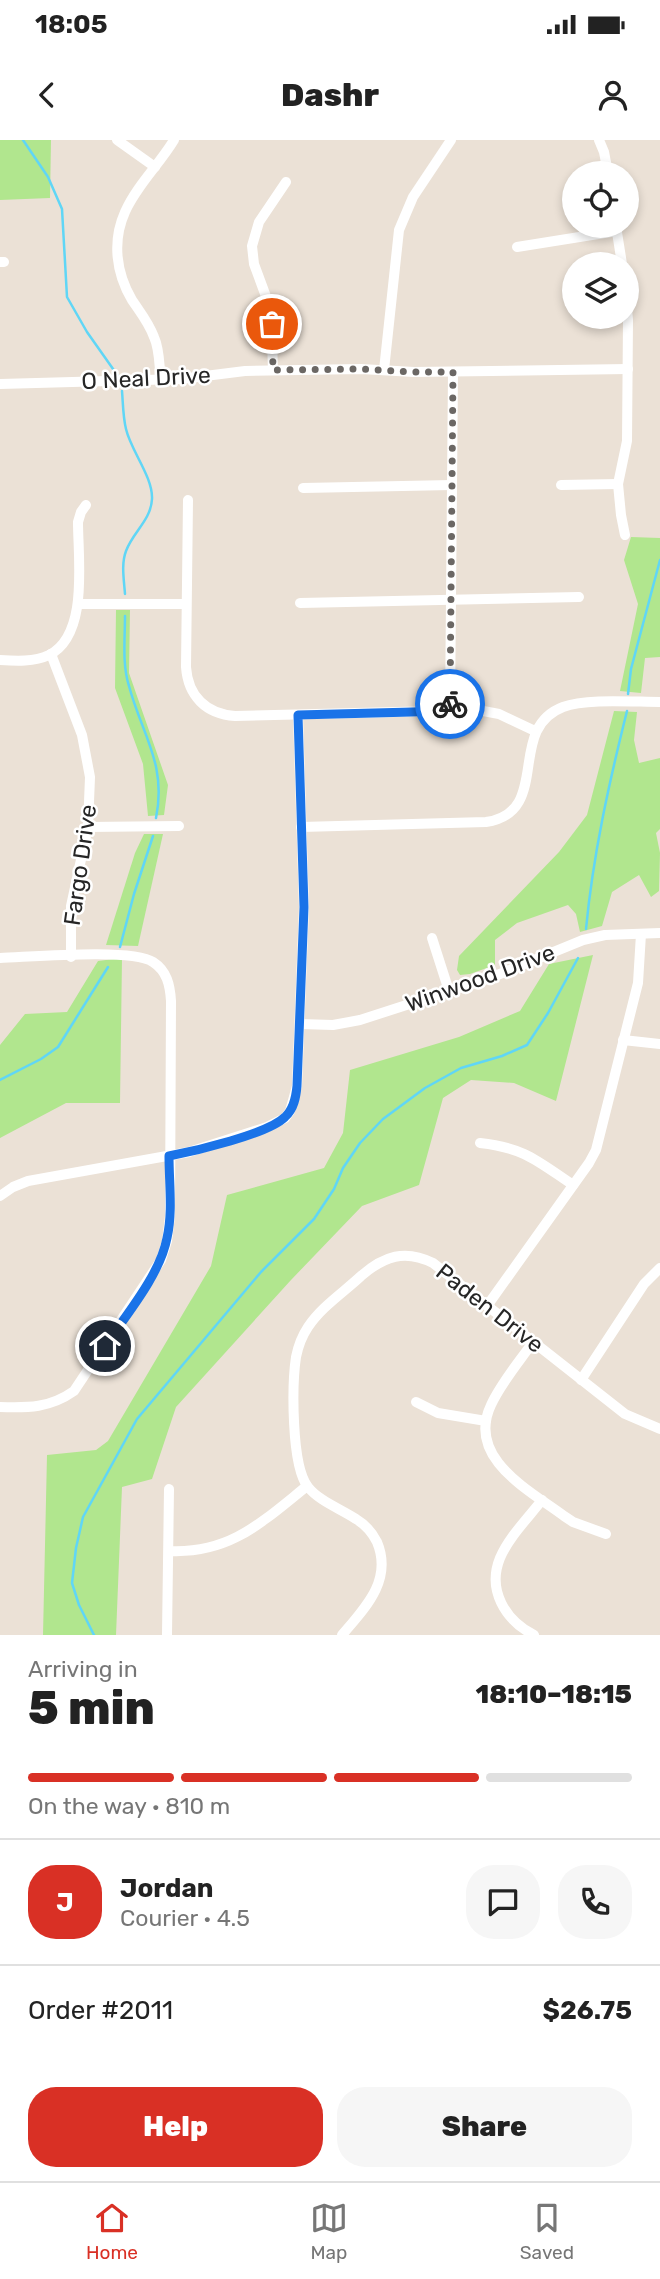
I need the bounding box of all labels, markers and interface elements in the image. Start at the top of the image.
text: 18:05 [35,9,108,40]
icon: back [28,76,66,114]
text: Dashr [281,76,379,114]
icon: person [594,76,632,114]
map controls [562,161,639,329]
button: locate [562,161,639,238]
button: layers [562,252,639,329]
pin [242,294,302,354]
icon: bag [253,305,291,343]
street label: O Neal Drive [81,361,211,395]
courier [415,669,485,739]
icon: bike [431,685,469,723]
street label: Fargo Drive [58,803,102,927]
street label: Winwood Drive [401,938,559,1018]
street label: Paden Drive [431,1257,549,1359]
pin [75,1316,135,1376]
icon: home [86,1327,124,1365]
text: Arriving in [28,1655,138,1683]
text: 18:10–18:15 [476,1679,632,1710]
text: 5 min [28,1681,155,1736]
text: On the way · 810 m [28,1792,230,1820]
button: chat [466,1865,540,1939]
button: phone [558,1865,632,1939]
text: Jordan [120,1873,213,1904]
text: J [56,1887,74,1918]
text: Courier · 4.5 [120,1904,250,1932]
text: Order #2011 [28,1995,173,2026]
text: $26.75 [543,1995,632,2026]
button: Help [28,2087,323,2167]
button: Share [337,2087,632,2167]
tab: Home [86,2199,138,2264]
tab: Map [310,2199,348,2264]
tab: Saved [520,2199,574,2264]

